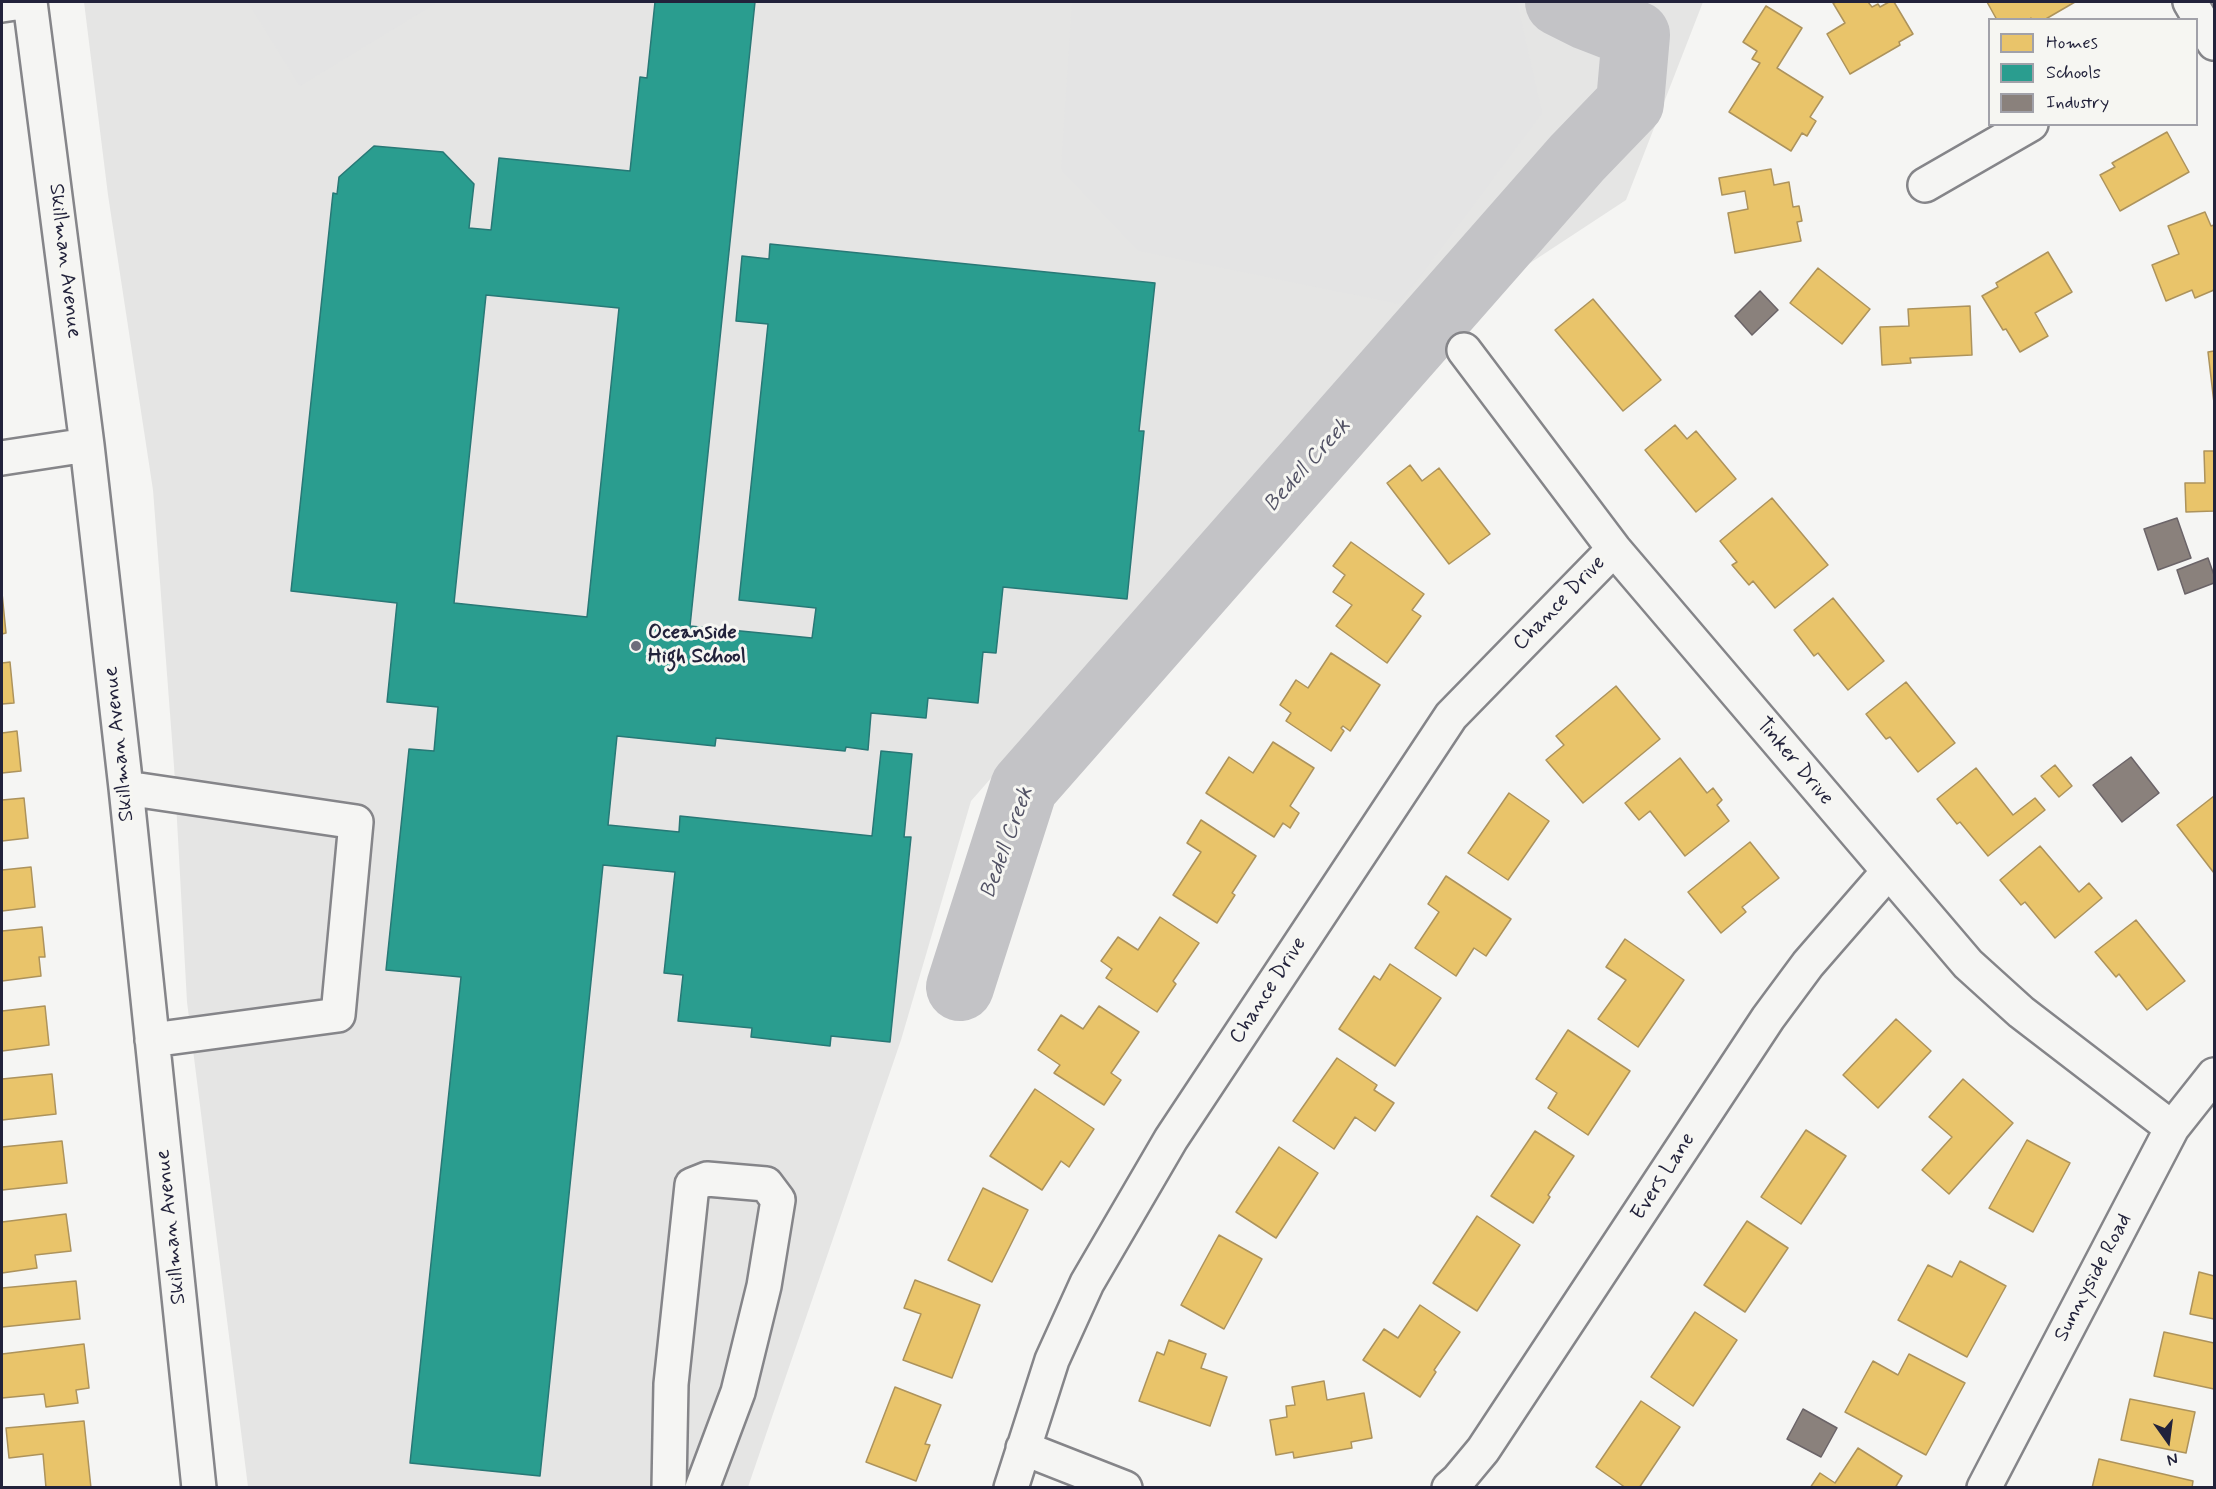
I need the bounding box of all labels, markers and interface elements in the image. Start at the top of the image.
legend [1988,18,2198,126]
text: Homes [2046,31,2098,55]
text: Schools [2046,61,2101,85]
text: Industry [2046,91,2109,115]
street label: Skillman Avenue [42,182,86,340]
water label: Bedell Creek [1259,414,1357,518]
street label: Chance Drive [1508,551,1612,657]
place label: Oceanside High School [648,621,746,671]
marker: Oceanside High School [629,639,643,653]
street label: Skillman Avenue [99,665,141,823]
street label: Tinker Drive [1750,713,1838,811]
water label: Bedell Creek [976,784,1040,902]
street label: Chance Drive [1225,933,1313,1049]
street label: Evers Lane [1626,1129,1702,1225]
street label: Skillman Avenue [151,1148,193,1306]
street label: Sunnyside Road [2050,1210,2138,1346]
north arrow [2138,1411,2198,1471]
text: N [2165,1447,2180,1470]

